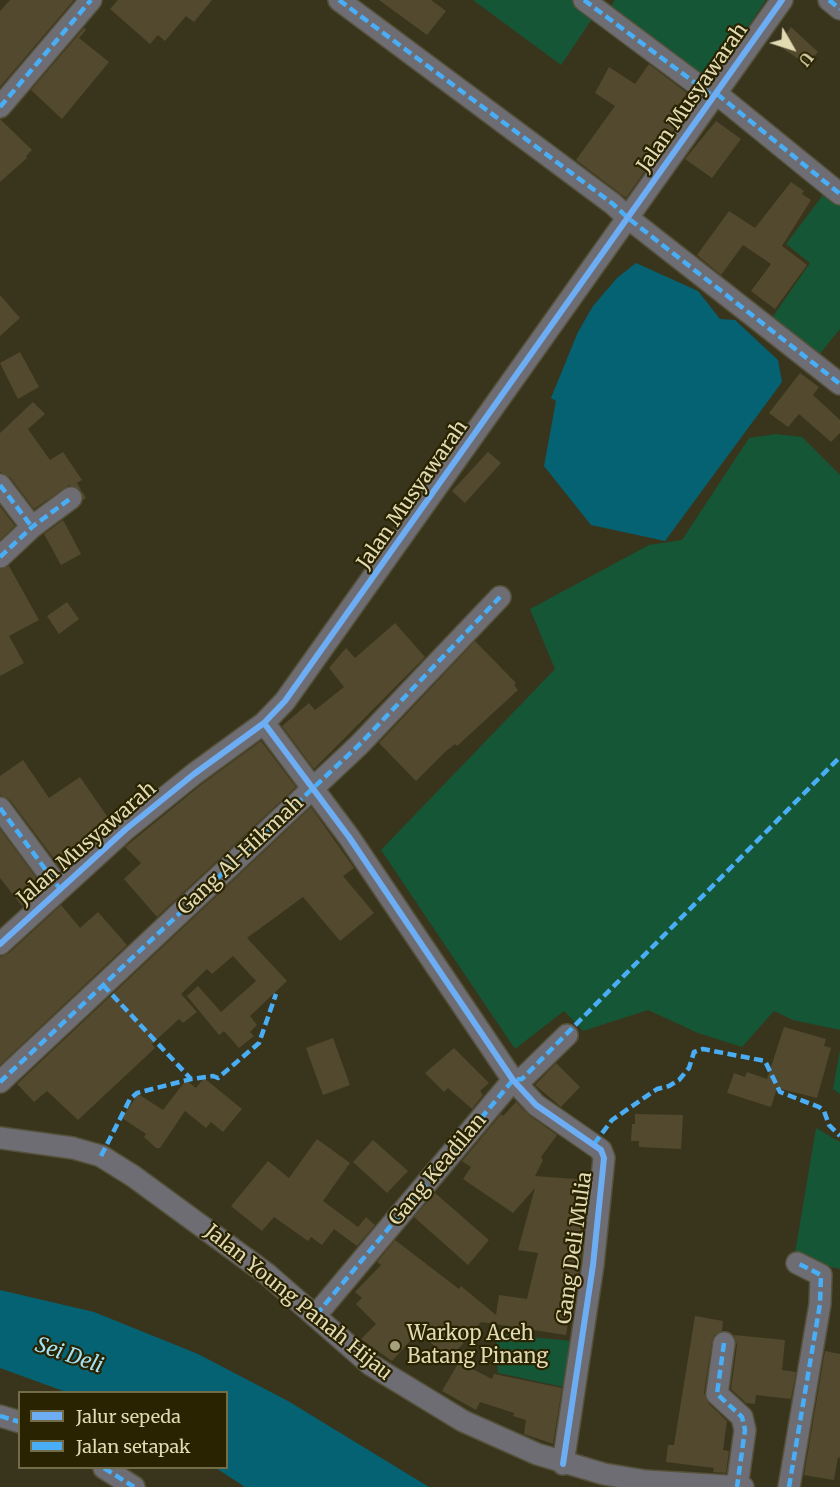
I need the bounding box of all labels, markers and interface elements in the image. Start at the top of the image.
north arrow [762,18,822,78]
street label: Jalan Musyawarah [633,19,753,177]
text: U [794,48,818,70]
street label: Jalan Musyawarah [353,416,473,574]
street label: Jalan Musyawarah [13,777,161,911]
street label: Gang Al-Hikmah [173,792,309,920]
street label: Gang Keadilan [384,1109,492,1231]
street label: Gang Deli Mulia [552,1170,598,1326]
street label: Jalan Young Panah Hijau [200,1220,396,1386]
place label: Warkop Aceh Batang Pinang [407,1322,548,1369]
water label: Sei Deli [32,1333,106,1379]
marker: Warkop Aceh Batang Pinang [388,1339,402,1353]
legend [18,1391,228,1469]
text: Jalur sepeda [76,1405,181,1428]
text: Jalan setapak [76,1435,191,1458]

